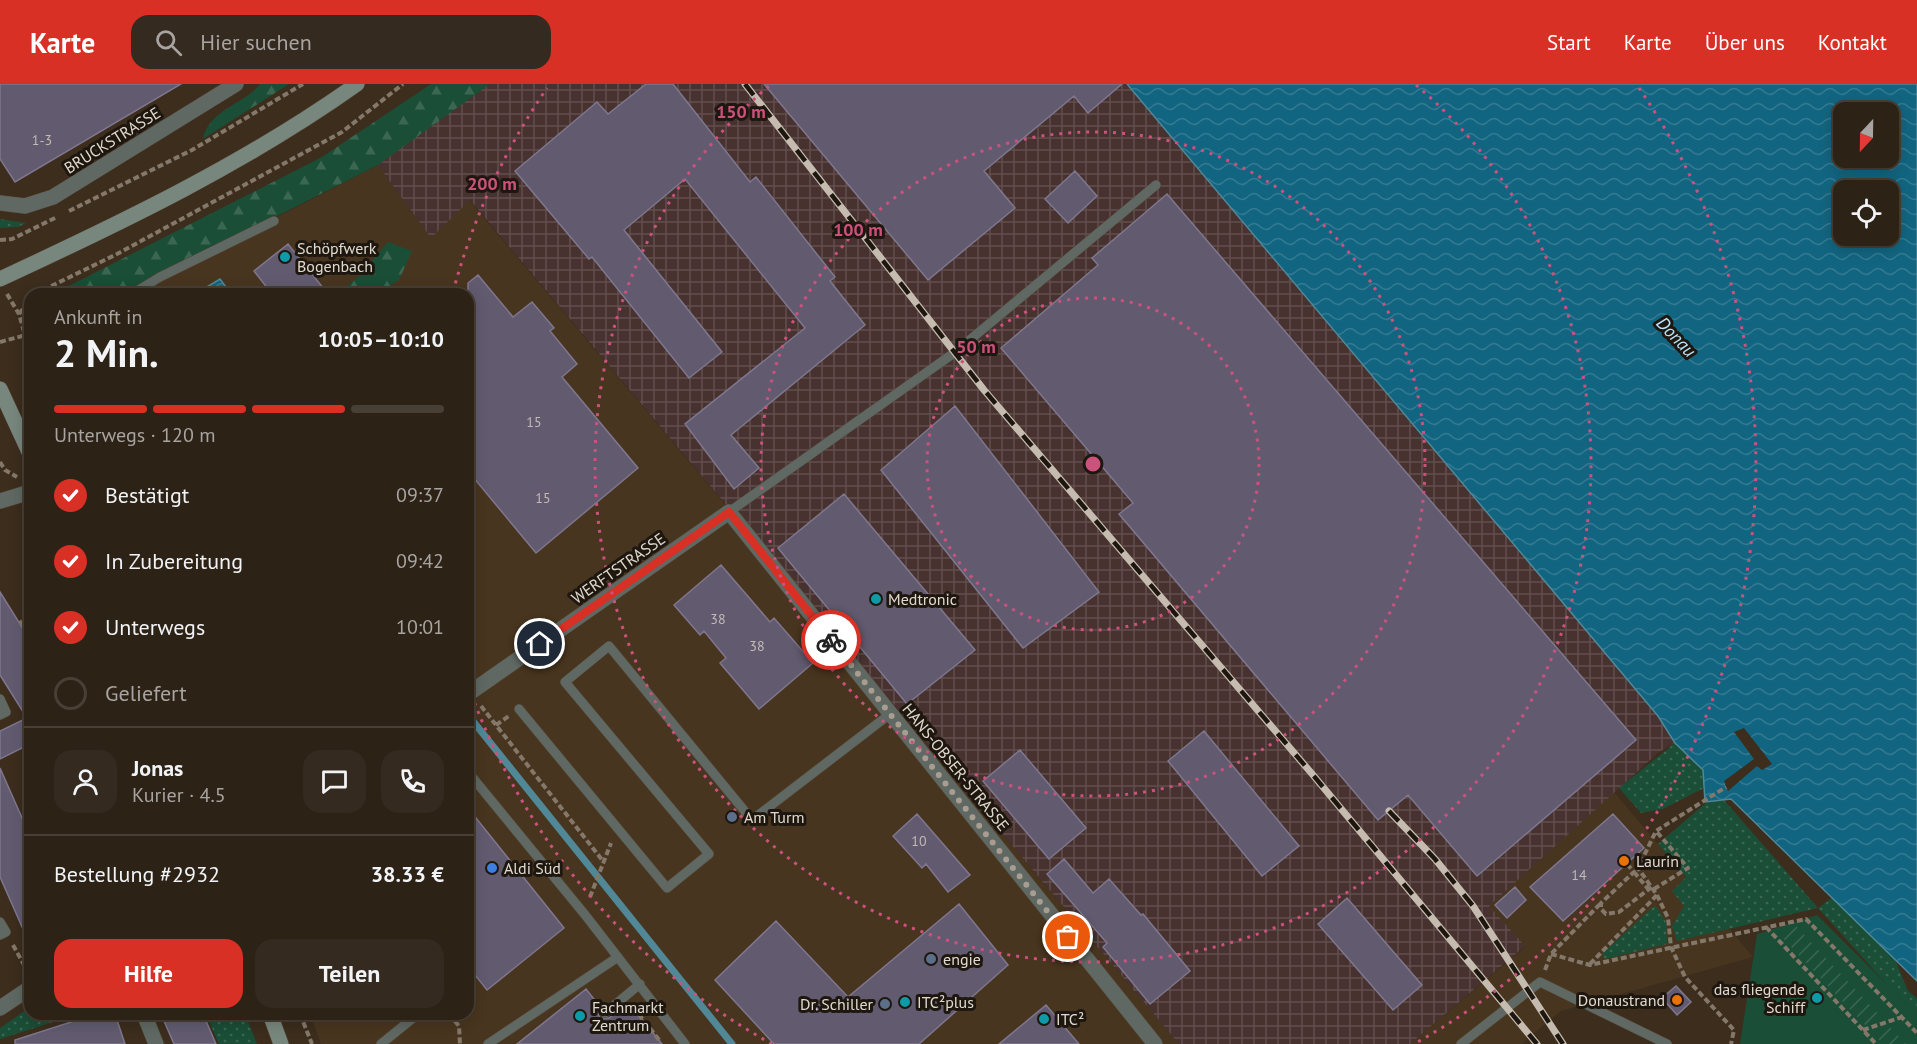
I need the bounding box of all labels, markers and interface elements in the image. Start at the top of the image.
search box [131,15,551,69]
text: Karte [30,24,95,61]
icon: search [152,26,185,59]
text: Hier suchen [200,28,312,56]
text: Start [1547,29,1591,56]
text: Karte [1624,29,1672,56]
text: Über uns [1705,29,1785,56]
text: Kontakt [1818,29,1887,56]
text: 150 m [716,100,766,123]
street label: BRUCKSTRASSE [60,102,164,178]
north arrow [1833,102,1899,168]
map controls [1833,102,1899,246]
house number: 1-3 [32,131,52,149]
text: 200 m [467,172,517,195]
button: locate [1833,180,1899,246]
text: 100 m [833,218,883,241]
place label: Schöpfwerk Bogenbach [297,238,377,276]
marker: Schöpfwerk Bogenbach [278,250,292,264]
text: Ankunft in [54,304,142,330]
water label: Donau [1652,312,1701,362]
text: 10:05–10:10 [318,325,444,353]
text: 2 Min. [54,327,159,378]
text: 50 m [956,335,996,358]
house number: 15 [526,413,542,431]
text: Unterwegs · 120 m [54,422,215,448]
centre of rings [1083,454,1103,474]
icon: check [54,479,87,512]
text: Bestätigt [105,481,189,509]
text: 09:37 [396,482,444,508]
house number: 15 [535,489,551,507]
street label: WERFTSTRASSE [567,528,669,608]
icon: check [54,545,87,578]
text: In Zubereitung [105,547,243,575]
text: 09:42 [396,548,444,574]
place label: Medtronic [888,589,957,609]
marker: Medtronic [869,592,883,606]
house number: 38 [710,610,726,628]
courier [801,610,861,670]
icon: check [54,611,87,644]
text: Unterwegs [105,613,205,641]
text: 10:01 [396,614,444,640]
pin [514,618,565,669]
icon: bike [815,624,848,657]
icon: home [523,627,556,660]
house number: 38 [749,637,765,655]
text: Geliefert [105,679,187,707]
street label: HANS-OBSER-STRASSE [898,699,1014,835]
button: person [54,750,117,813]
button: chat [303,750,366,813]
button: phone [381,750,444,813]
text: Jonas [132,754,183,782]
text: Kurier · 4.5 [132,782,226,808]
place label: Am Turm [744,807,804,827]
marker: Am Turm [725,810,739,824]
house number: 10 [911,832,927,850]
place label: Laurin [1636,851,1679,871]
marker: Laurin [1617,854,1631,868]
place label: Aldi Süd [504,858,561,878]
text: Bestellung #2932 [54,860,220,888]
text: 38.33 € [371,860,444,888]
marker: Aldi Süd [485,861,499,875]
house number: 14 [1571,866,1587,884]
pin [1042,911,1093,962]
icon: bag [1051,920,1084,953]
button: Hilfe [54,939,243,1008]
button: Teilen [255,939,444,1008]
place label: engie [943,949,981,969]
marker: engie [924,952,938,966]
place label: das fliegende Schiff [1714,979,1806,1017]
place label: Donaustrand [1578,990,1665,1010]
marker: das fliegende Schiff [1810,991,1824,1005]
place label: ITC²plus [917,992,974,1012]
marker: Donaustrand [1670,993,1684,1007]
place label: Dr. Schiller [800,994,874,1014]
marker: ITC²plus [898,995,912,1009]
place label: Fachmarkt Zentrum [592,997,664,1035]
marker: Dr. Schiller [878,997,892,1011]
marker: Fachmarkt Zentrum [573,1009,587,1023]
place label: ITC² [1056,1009,1084,1029]
marker: ITC² [1037,1012,1051,1026]

